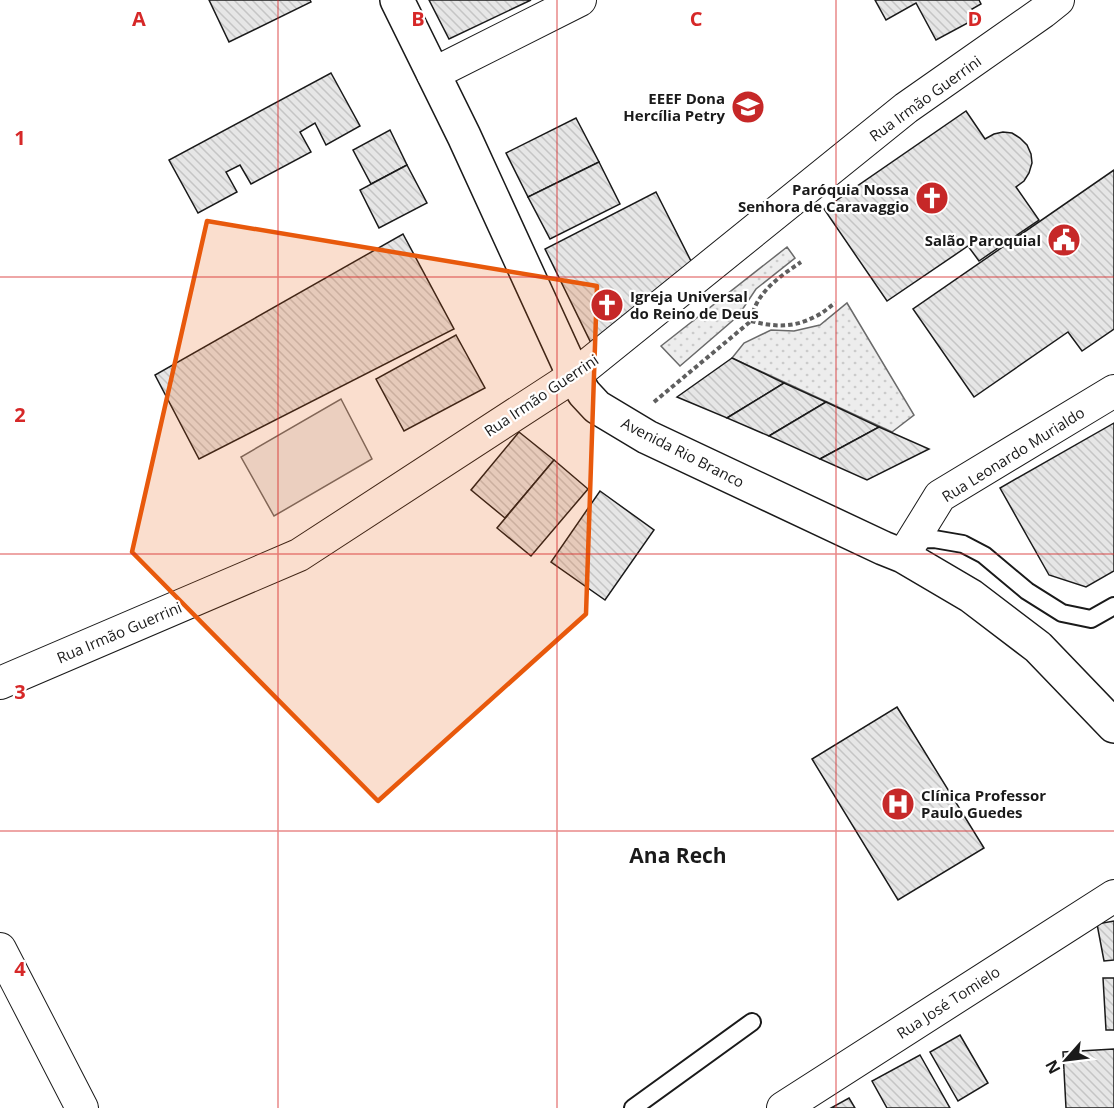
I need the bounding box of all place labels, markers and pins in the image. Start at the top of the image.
place label: EEEF Dona Hercília Petry [623,88,725,125]
school or university icon: EEEF Dona Hercília Petry [730,89,766,125]
place label: Paróquia Nossa Senhora de Caravaggio [738,179,909,216]
church icon: Paróquia Nossa Senhora de Caravaggio [914,180,950,216]
public building icon: Salão Paroquial [1046,222,1082,258]
place label: Salão Paroquial [925,230,1041,250]
place label: Igreja Universal do Reino de Deus [630,286,759,323]
church icon: Igreja Universal do Reino de Deus [589,287,625,323]
place label: Clínica Professor Paulo Guedes [921,785,1046,822]
hospital icon: Clínica Professor Paulo Guedes [880,786,916,822]

